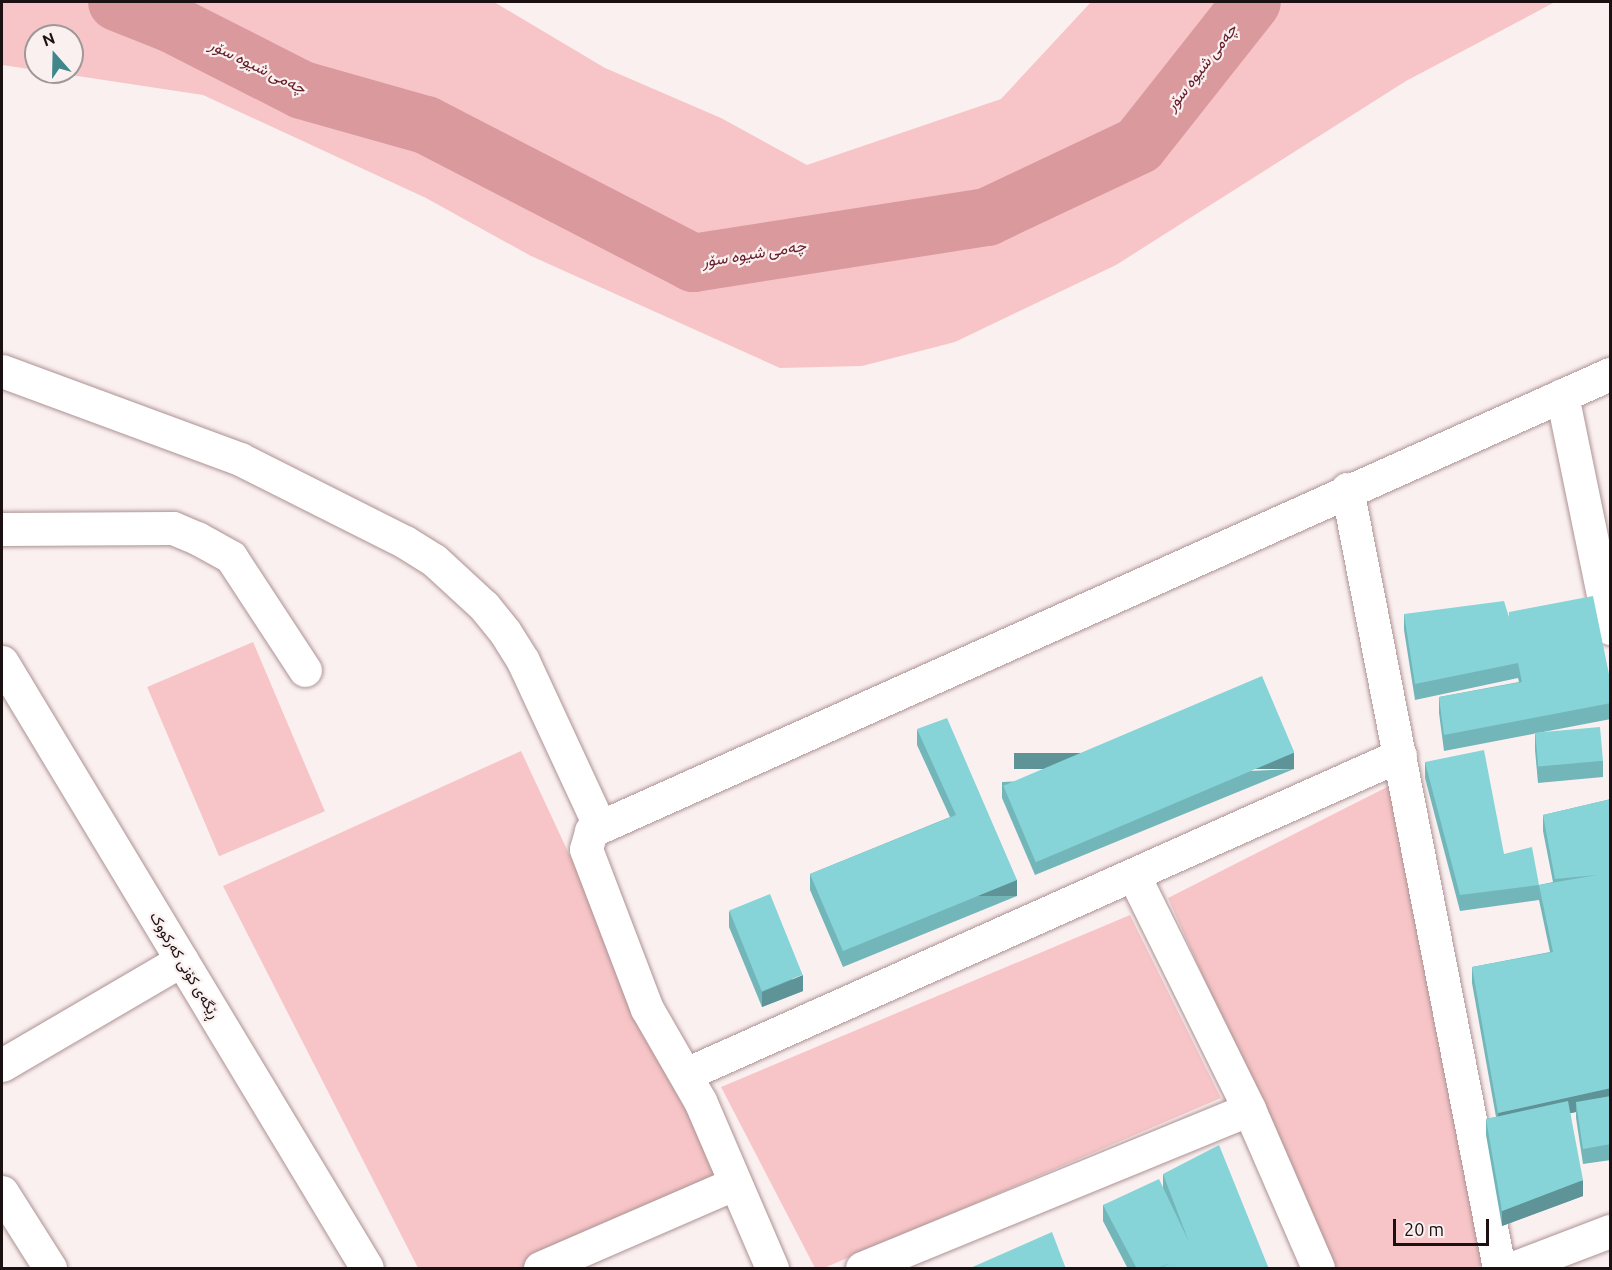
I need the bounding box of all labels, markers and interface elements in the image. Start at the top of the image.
water label: چەمی شیوە سۆر [1161,20,1241,114]
north arrow [24,24,84,84]
text: N [40,28,57,49]
water label: چەمی شیوە سۆر [207,34,309,98]
water label: چەمی شیوە سۆر [701,235,807,271]
street label: ڕێگەی کۆنی کەرکووک [146,908,224,1022]
scale bar [1396,1207,1492,1245]
text: 20 m [1404,1219,1444,1239]

